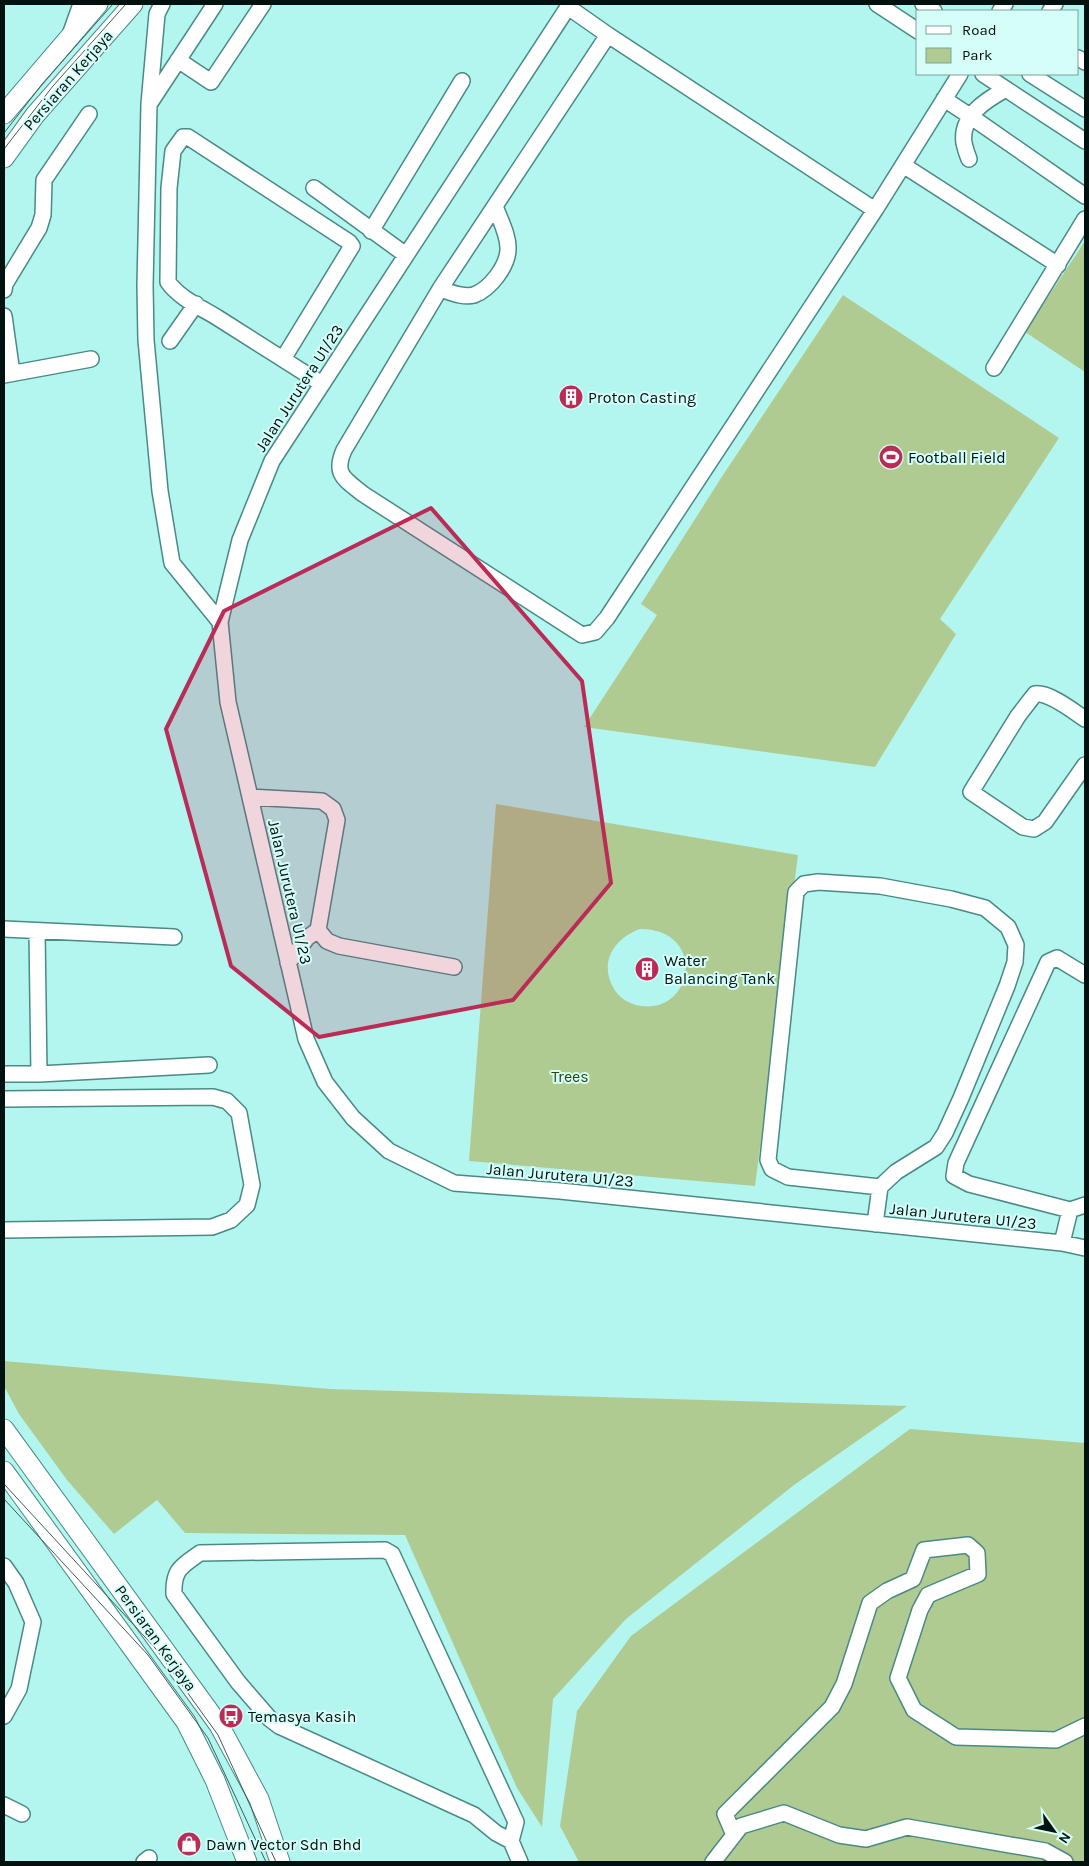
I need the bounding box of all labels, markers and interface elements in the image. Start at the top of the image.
legend [916,10,1079,75]
text: Road [962,21,997,39]
street label: Persiaran Kerjaya [19,26,117,134]
text: Park [962,46,992,64]
street label: Jalan Jurutera U1/23 [251,321,347,455]
building icon: Proton Casting [558,384,584,410]
place label: Proton Casting [588,388,696,407]
sports icon: Football Field [878,444,904,470]
place label: Football Field [908,448,1006,467]
street label: Jalan Jurutera U1/23 [264,818,316,966]
place label: Water Balancing Tank [664,951,775,988]
building icon: Water Balancing Tank [634,956,660,982]
park label: Trees [551,1067,589,1086]
street label: Jalan Jurutera U1/23 [486,1159,634,1191]
street label: Jalan Jurutera U1/23 [889,1199,1037,1233]
street label: Persiaran Kerjaya [111,1581,201,1695]
bus stop icon: Temasya Kasih [218,1703,244,1729]
place label: Temasya Kasih [248,1707,356,1726]
north arrow [1029,1806,1079,1856]
text: N [1055,1829,1074,1847]
shop icon: Dawn Vector Sdn Bhd [176,1831,202,1857]
place label: Dawn Vector Sdn Bhd [206,1835,361,1854]

